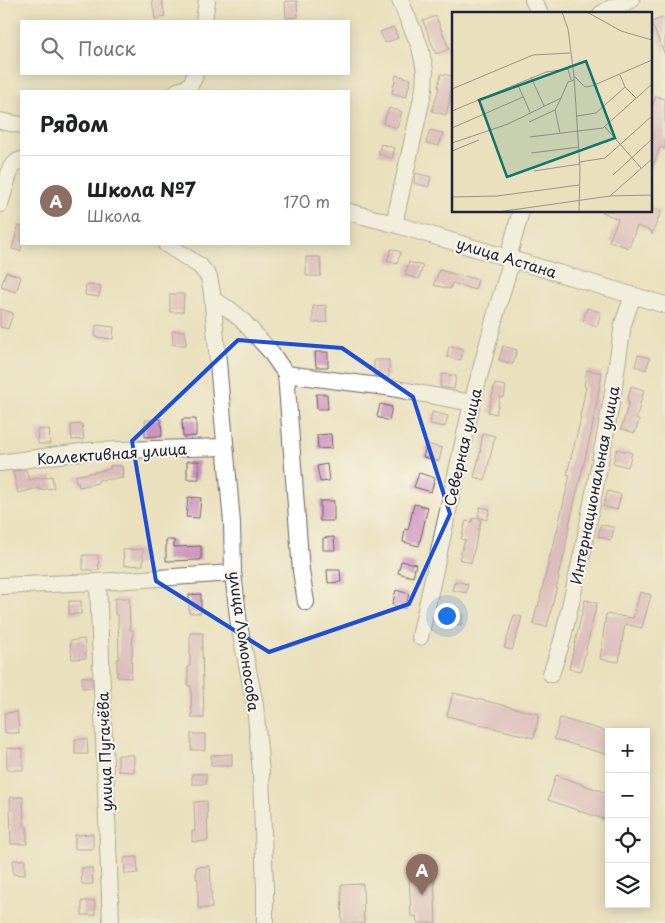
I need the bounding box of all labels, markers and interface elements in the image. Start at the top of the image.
inset map [452,12,652,212]
search box [20,20,350,75]
icon: search [38,34,66,62]
text: Поиск [78,34,136,62]
text: Рядом [40,107,108,139]
text: Школа №7 [87,175,196,203]
text: A [50,189,62,213]
text: 170 m [284,189,330,213]
text: Школа [87,203,141,227]
street label: улица Астана [454,231,560,283]
street label: Интернациональная улица [563,383,625,586]
street label: Северная улица [437,385,487,508]
street label: Коллективная улица [36,436,188,470]
street label: улица Ломоносова [224,569,266,713]
your location [434,603,460,629]
street label: улица Пугачёва [90,691,118,812]
map controls [605,728,650,908]
button: + [605,728,650,773]
button: − [605,773,650,818]
button: locate [605,818,650,863]
pin: A [406,854,438,895]
button: layers [605,863,650,908]

